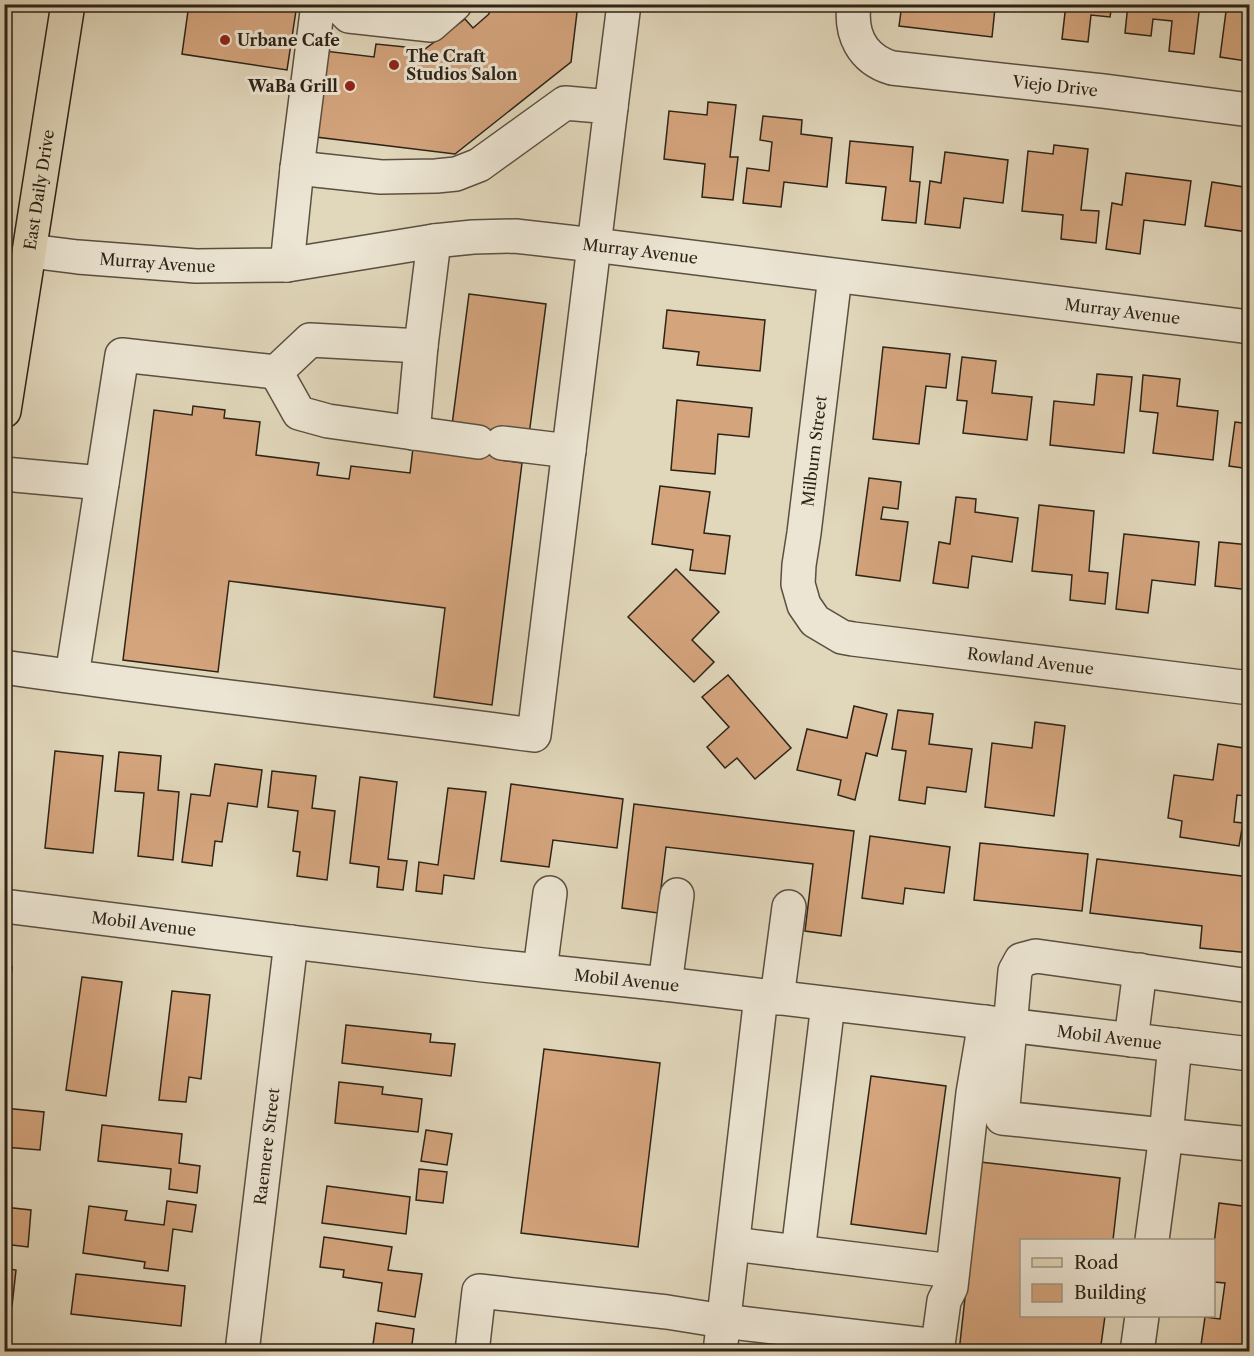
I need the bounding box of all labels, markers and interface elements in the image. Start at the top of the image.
place label: Urbane Cafe [237,30,340,50]
marker: Urbane Cafe [218,33,232,47]
place label: The Craft Studios Salon [406,46,517,84]
marker: The Craft Studios Salon [387,58,401,72]
street label: Viejo Drive [1011,71,1099,100]
place label: WaBa Grill [247,76,338,96]
marker: WaBa Grill [343,79,357,93]
street label: East Daily Drive [19,128,58,251]
street label: Murray Avenue [581,234,699,268]
street label: Murray Avenue [99,249,216,276]
street label: Murray Avenue [1064,294,1181,328]
street label: Milburn Street [797,394,831,508]
street label: Rowland Avenue [966,643,1095,679]
street label: Mobil Avenue [90,907,197,940]
street label: Mobil Avenue [573,965,680,996]
street label: Mobil Avenue [1056,1021,1163,1053]
street label: Raemere Street [250,1086,284,1206]
legend [1020,1239,1215,1317]
text: Road [1074,1252,1119,1274]
text: Building [1074,1282,1146,1304]

